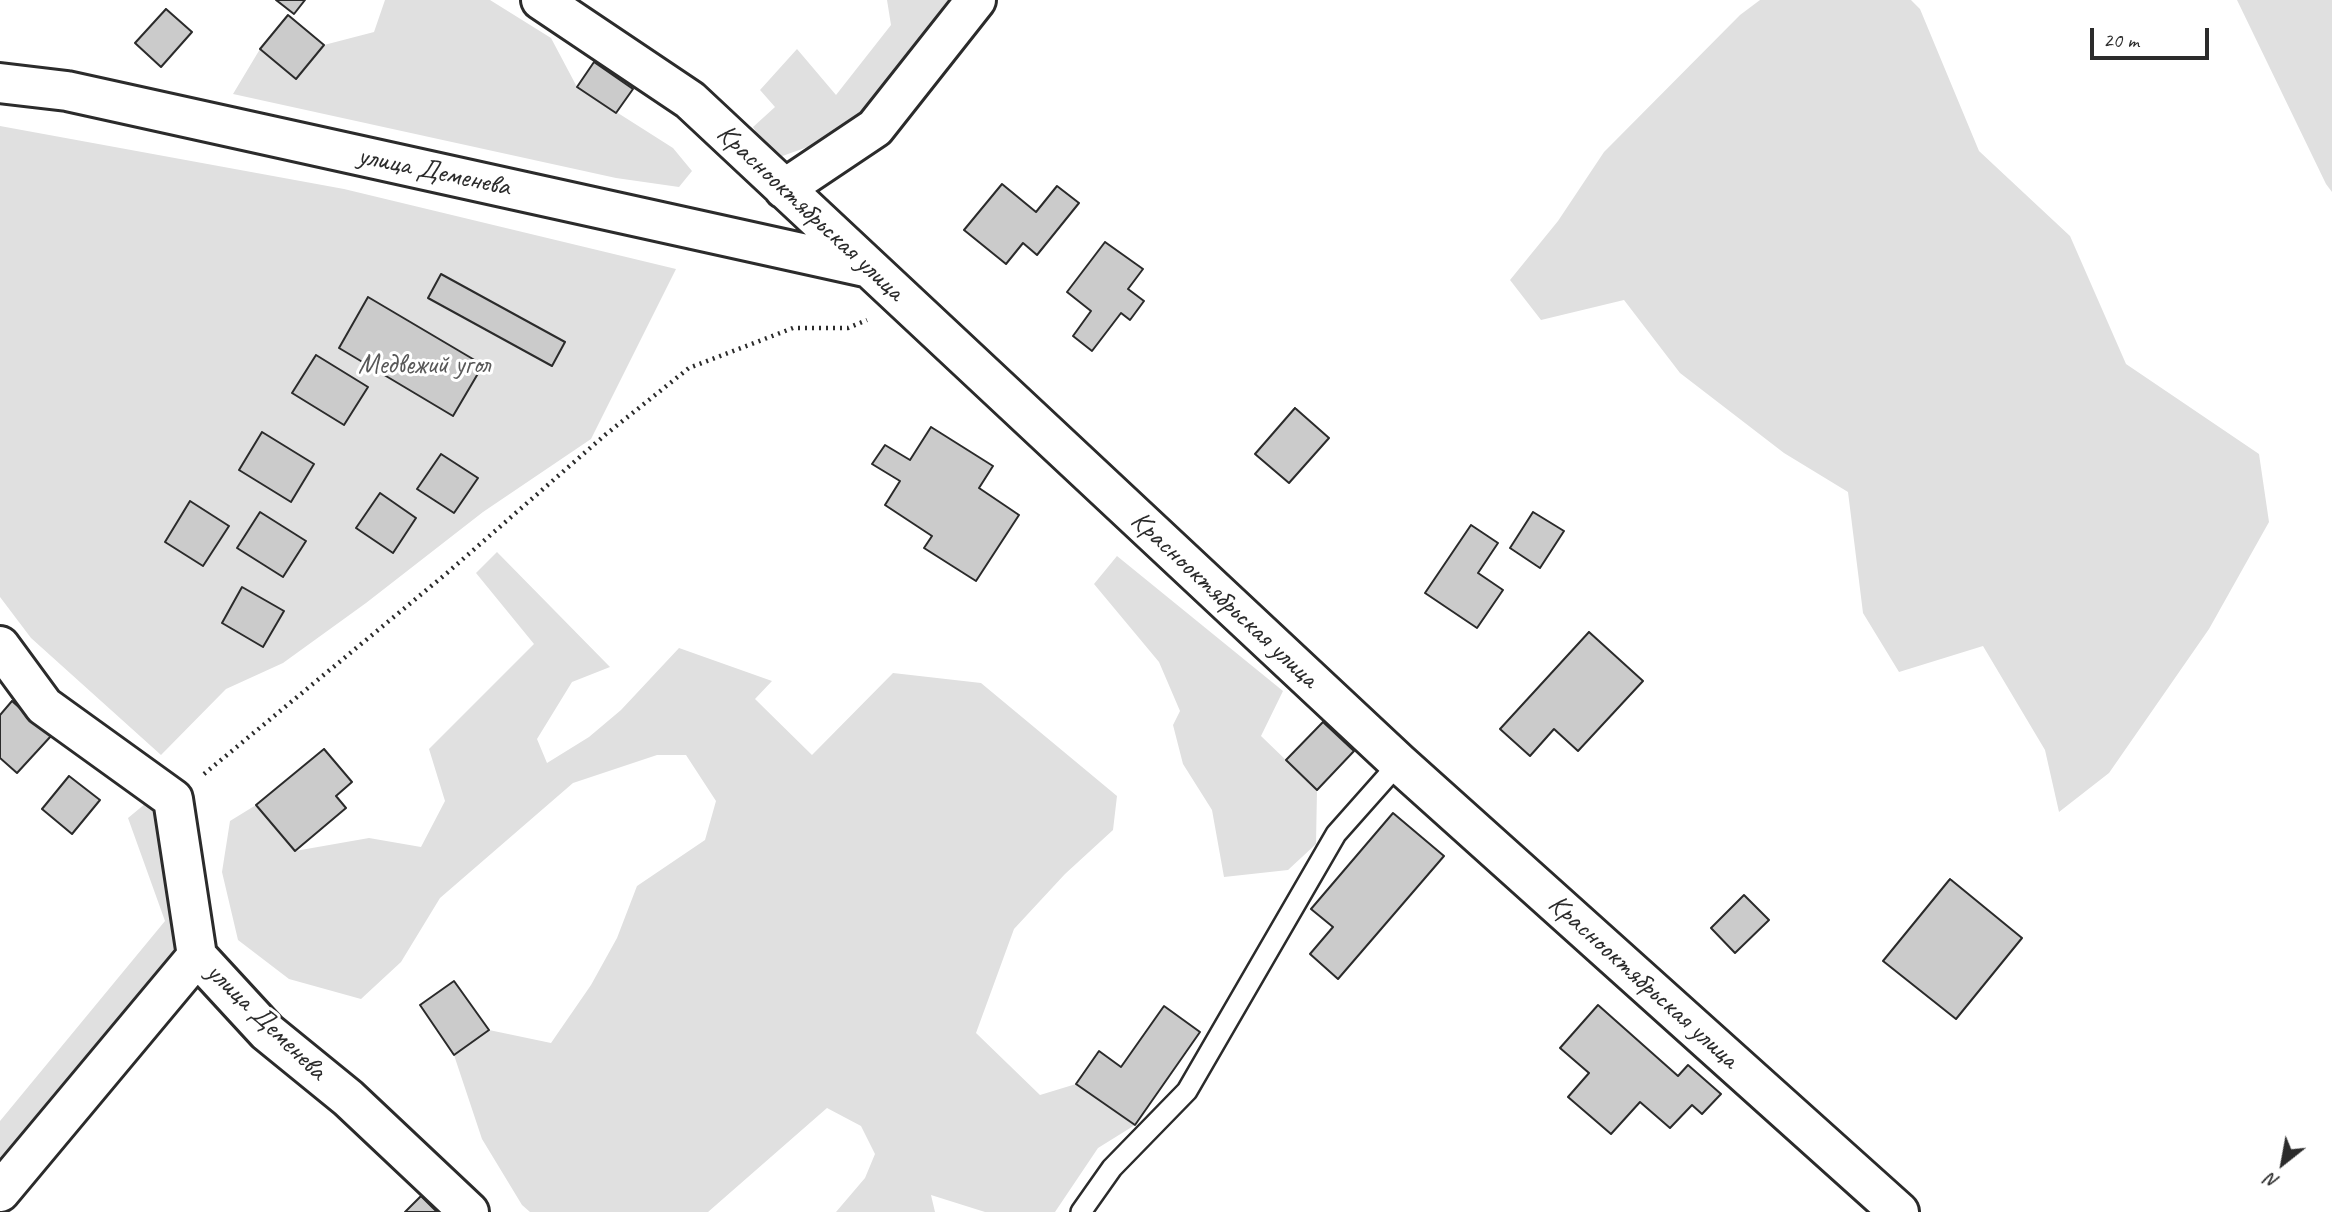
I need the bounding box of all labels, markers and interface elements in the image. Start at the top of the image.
scale bar [2094,14,2213,58]
text: 20 m [2103,27,2139,53]
street label: Краснооктябрьская улица [709,117,911,309]
street label: улица Деменева [355,139,513,205]
park label: Медвежий угол [358,349,490,383]
street label: Краснооктябрьская улица [1123,504,1325,696]
street label: Краснооктябрьская улица [1541,888,1745,1076]
street label: улица Деменева [199,956,333,1088]
north arrow [2248,1128,2318,1198]
text: N [2261,1168,2283,1194]

